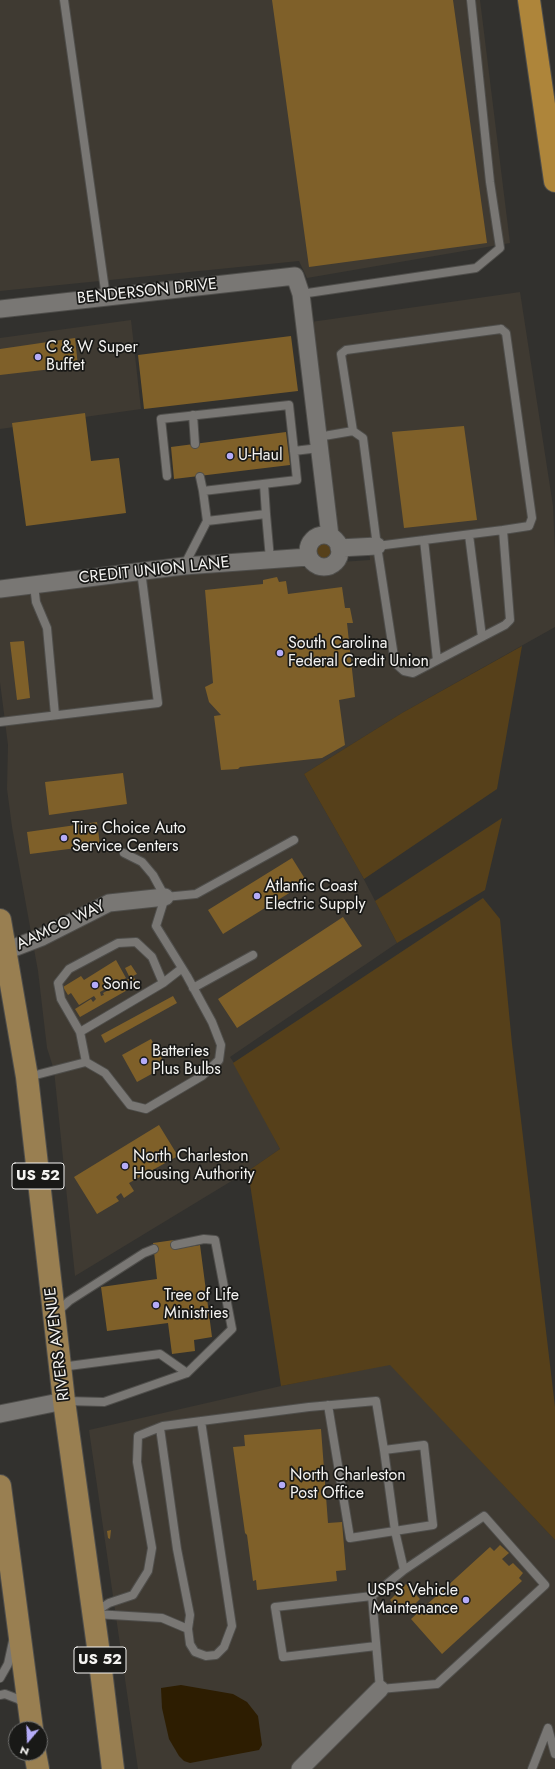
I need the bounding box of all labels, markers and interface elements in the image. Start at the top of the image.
street label: BENDERSON DRIVE [76,275,218,309]
place label: C & W Super Buffet [46,338,138,376]
marker: C & W Super Buffet [33,352,43,362]
place label: U-Haul [238,446,283,466]
marker: U-Haul [225,451,235,461]
street label: CREDIT UNION LANE [78,554,230,588]
place label: South Carolina Federal Credit Union [288,634,429,672]
marker: South Carolina Federal Credit Union [275,648,285,658]
place label: Tire Choice Auto Service Centers [72,819,186,857]
marker: Tire Choice Auto Service Centers [59,833,69,843]
place label: Atlantic Coast Electric Supply [265,877,365,915]
marker: Atlantic Coast Electric Supply [252,891,262,901]
street label: AAMCO WAY [14,897,108,955]
place label: Sonic [103,975,141,995]
marker: Sonic [90,980,100,990]
place label: Batteries Plus Bulbs [152,1042,221,1080]
marker: Batteries Plus Bulbs [139,1056,149,1066]
place label: North Charleston Housing Authority [133,1147,255,1185]
marker: North Charleston Housing Authority [120,1161,130,1171]
road number: US 52 [12,1163,64,1189]
street label: RIVERS AVENUE [42,1286,74,1402]
place label: Tree of Life Ministries [164,1286,239,1324]
marker: Tree of Life Ministries [151,1300,161,1310]
place label: North Charleston Post Office [290,1466,406,1504]
marker: North Charleston Post Office [277,1480,287,1490]
place label: USPS Vehicle Maintenance [367,1581,458,1619]
marker: USPS Vehicle Maintenance [461,1595,471,1605]
road number: US 52 [74,1647,126,1673]
north arrow [8,1721,48,1761]
text: N [18,1742,31,1760]

